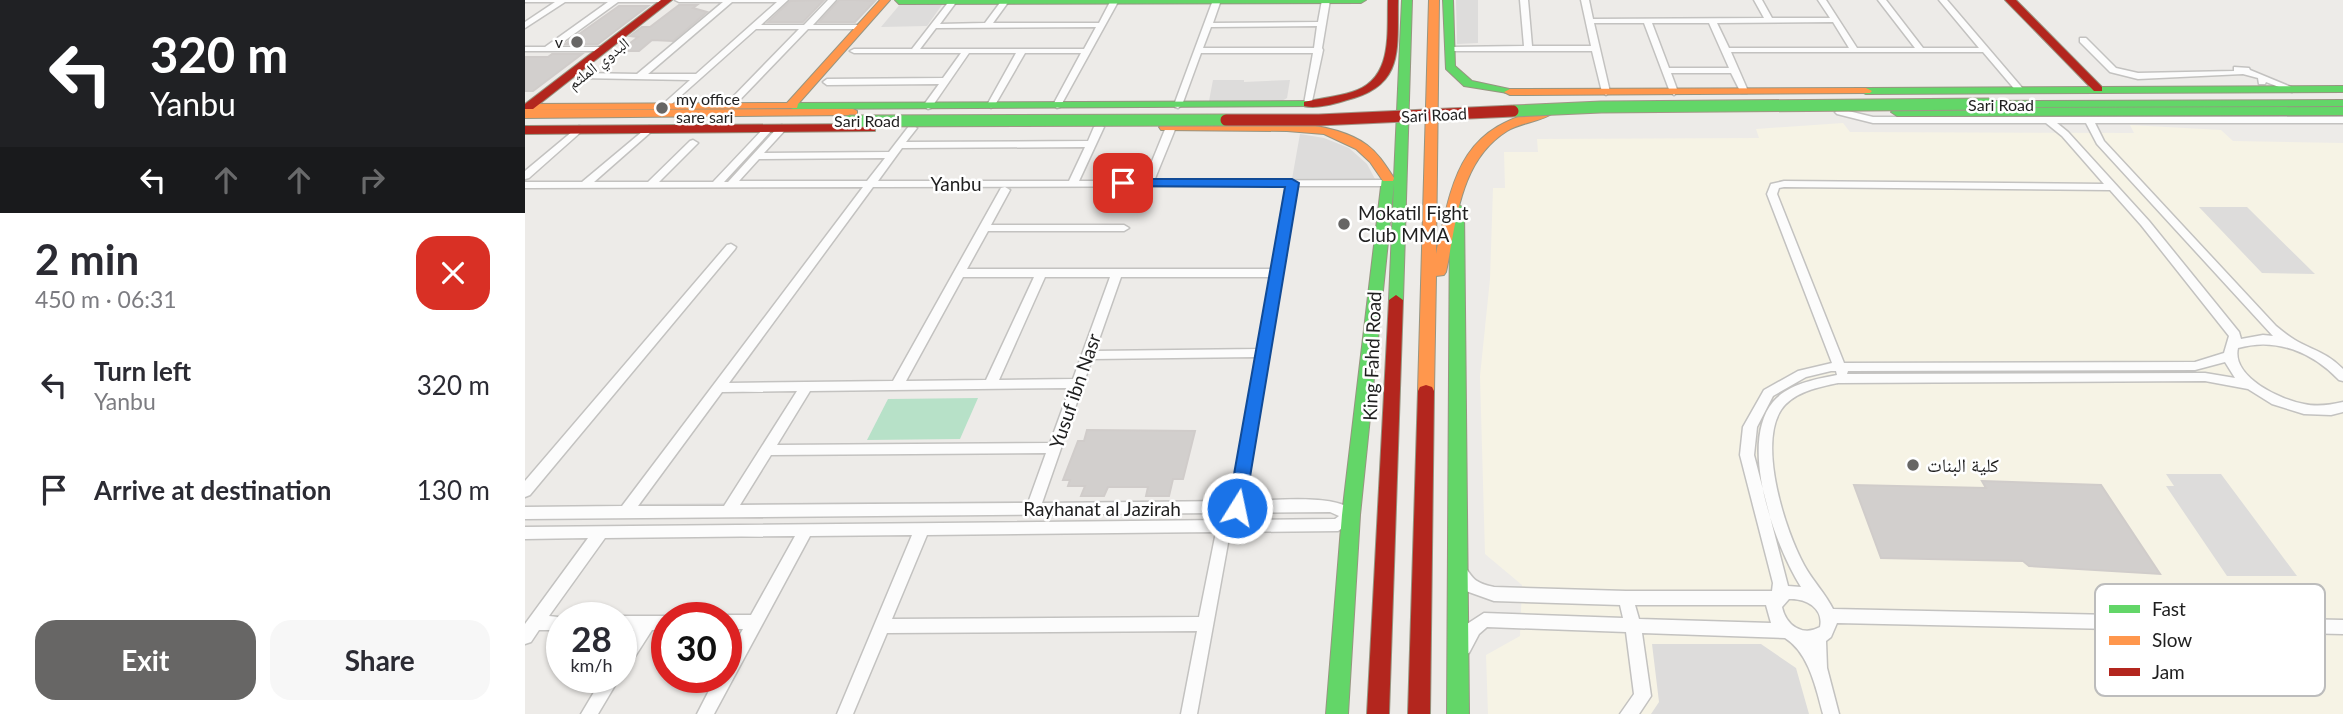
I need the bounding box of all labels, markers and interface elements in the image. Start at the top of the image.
text: 320 m [150,25,288,83]
icon: left [35,28,126,119]
place label: v [555,32,564,51]
street label: البدوي الملثم [563,33,635,96]
marker: v [569,34,585,50]
text: Yanbu [150,84,236,123]
place label: my office sare sari [676,89,740,126]
street label: Sari Road [1968,95,2034,114]
marker: my office sare sari [654,100,670,116]
street label: Sari Road [1401,103,1467,126]
street label: Sari Road [834,111,900,130]
pin [1093,153,1153,213]
icon: left [134,161,172,199]
icon: ahead [207,161,245,199]
icon: ahead [280,161,318,199]
icon: right [353,161,391,199]
icon: arrive [1104,164,1142,202]
street label: Yanbu [930,172,982,195]
place label: Mokatil Fight Club MMA [1358,201,1469,246]
marker: Mokatil Fight Club MMA [1336,216,1352,232]
text: 2 min [35,234,139,284]
button: close [416,236,490,310]
text: 450 m · 06:31 [35,285,177,313]
street label: King Fahd Road [1358,291,1385,421]
street label: Yusuf ibn Nasr [1044,330,1105,451]
text: Turn left [94,355,191,387]
icon: left [35,366,73,404]
text: 320 m [417,369,490,401]
text: Yanbu [94,387,156,415]
place label: كلية البنات [1927,453,1999,477]
marker: كلية البنات [1905,457,1921,473]
icon: arrive [35,471,73,509]
position arrow [1200,471,1274,545]
text: Arrive at destination [94,474,331,506]
text: 130 m [417,474,490,506]
street label: Rayhanat al Jazirah [1023,497,1181,520]
legend [2095,584,2325,696]
text: Fast [2152,597,2186,620]
speed limit sign: 30 [651,602,742,693]
text: 28 [571,617,612,659]
button: Exit [35,620,256,700]
button: Share [270,620,490,700]
text: Slow [2152,628,2192,651]
text: km/h [570,654,613,676]
text: Jam [2152,660,2185,683]

